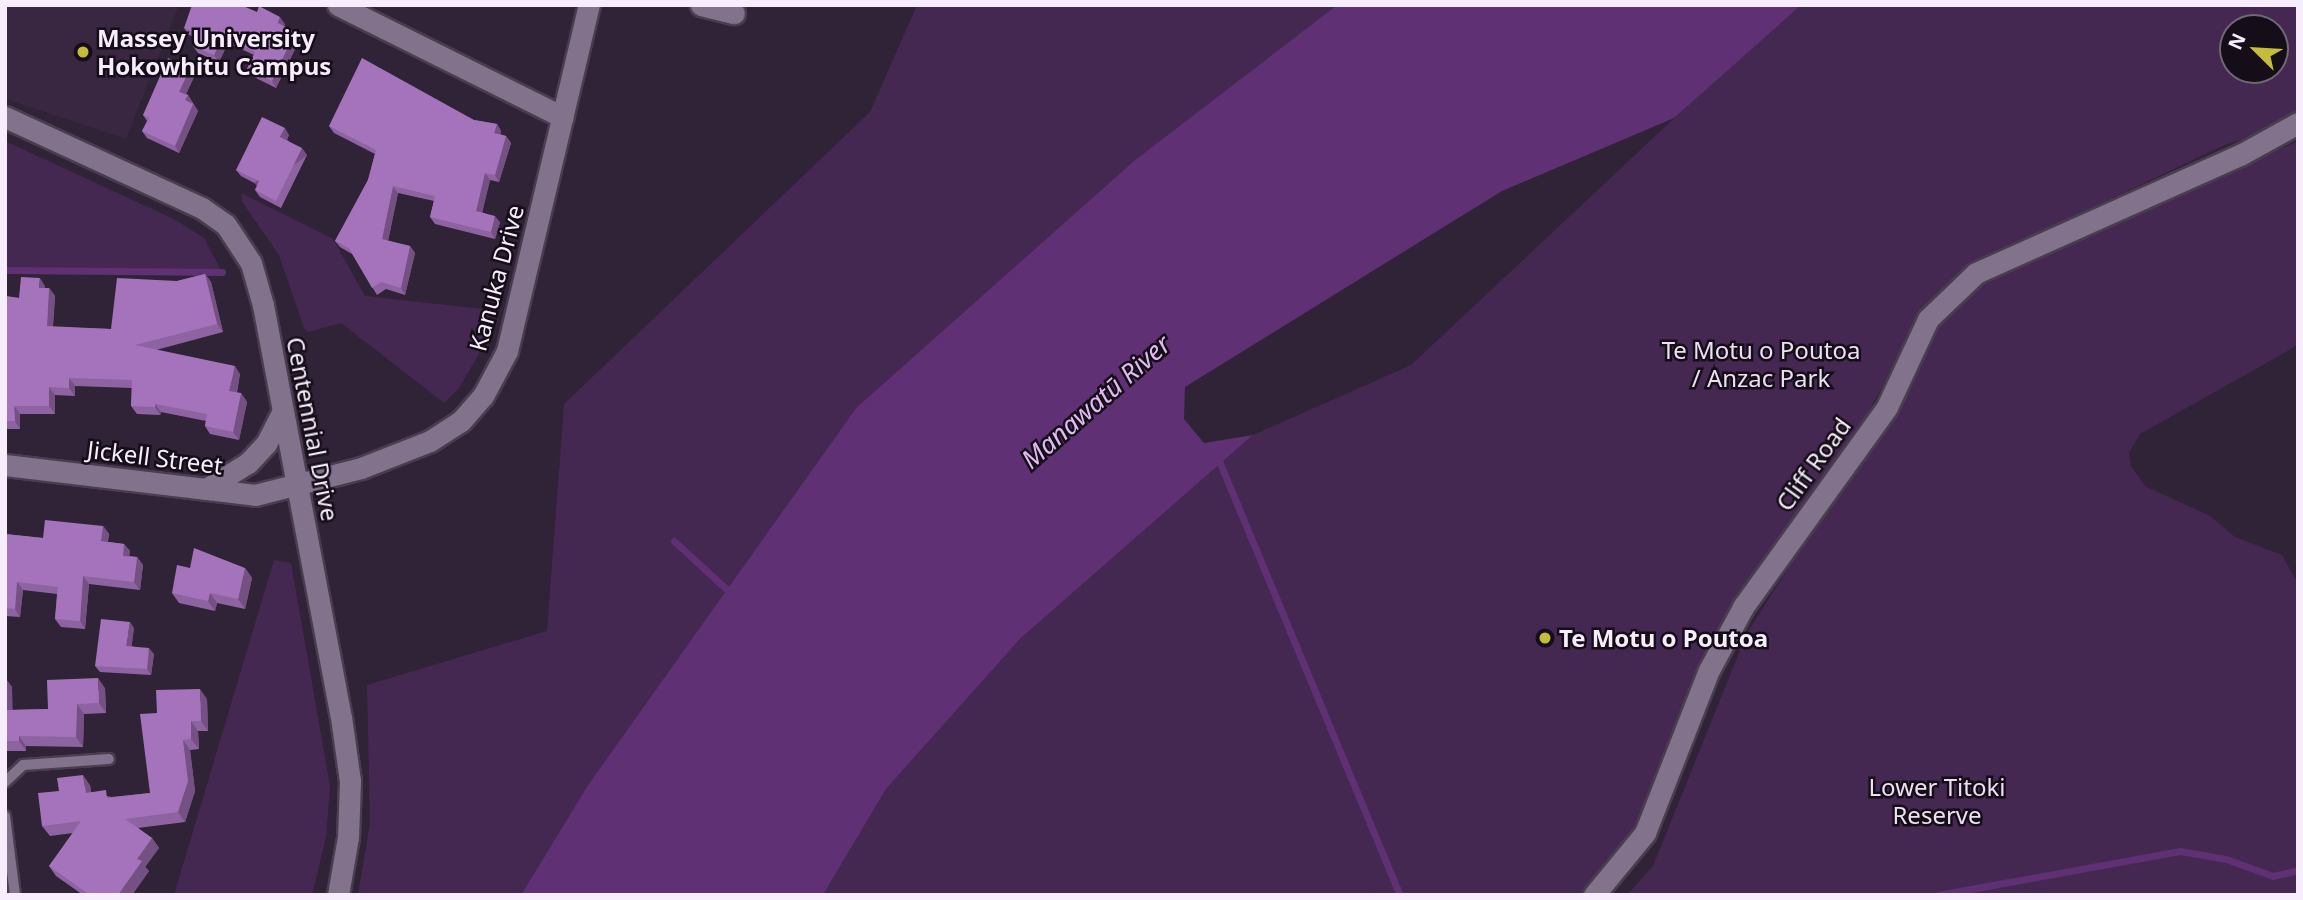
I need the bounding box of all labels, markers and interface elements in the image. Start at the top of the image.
north arrow [2219,14,2289,84]
place label: Massey University Hokowhitu Campus [97,24,331,80]
text: N [2222,29,2252,54]
marker: Massey University Hokowhitu Campus [75,44,91,60]
street label: Kanuka Drive [463,202,529,354]
water label: Manawatū River [1015,329,1177,475]
street label: Centennial Drive [281,335,345,523]
park label: Te Motu o Poutoa / Anzac Park [1662,336,1860,392]
street label: Cliff Road [1770,412,1856,516]
street label: Jickell Street [86,434,224,480]
place label: Te Motu o Poutoa [1559,624,1768,652]
marker: Te Motu o Poutoa [1537,630,1553,646]
park label: Lower Titoki Reserve [1869,773,2005,829]

